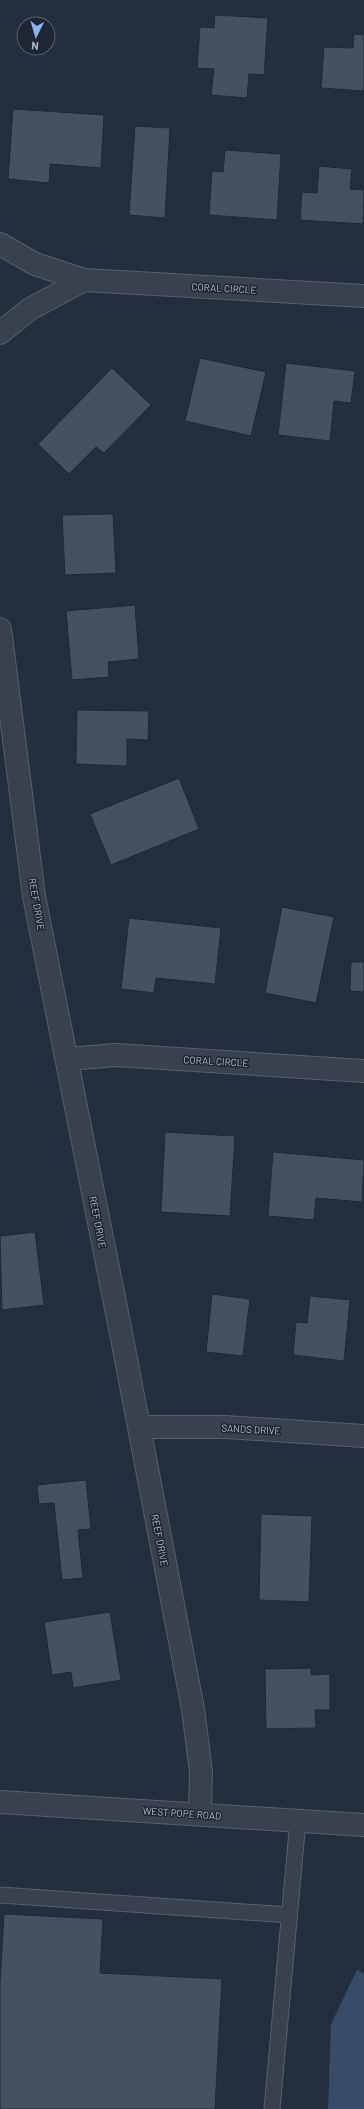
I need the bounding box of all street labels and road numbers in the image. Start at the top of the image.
street label: CORAL CIRCLE [191,280,257,296]
street label: REEF DRIVE [27,877,47,931]
street label: CORAL CIRCLE [183,1053,249,1069]
street label: REEF DRIVE [87,1195,109,1249]
street label: SANDS DRIVE [221,1421,281,1437]
street label: REEF DRIVE [149,1513,171,1567]
street label: WEST POPE ROAD [142,1804,222,1822]

